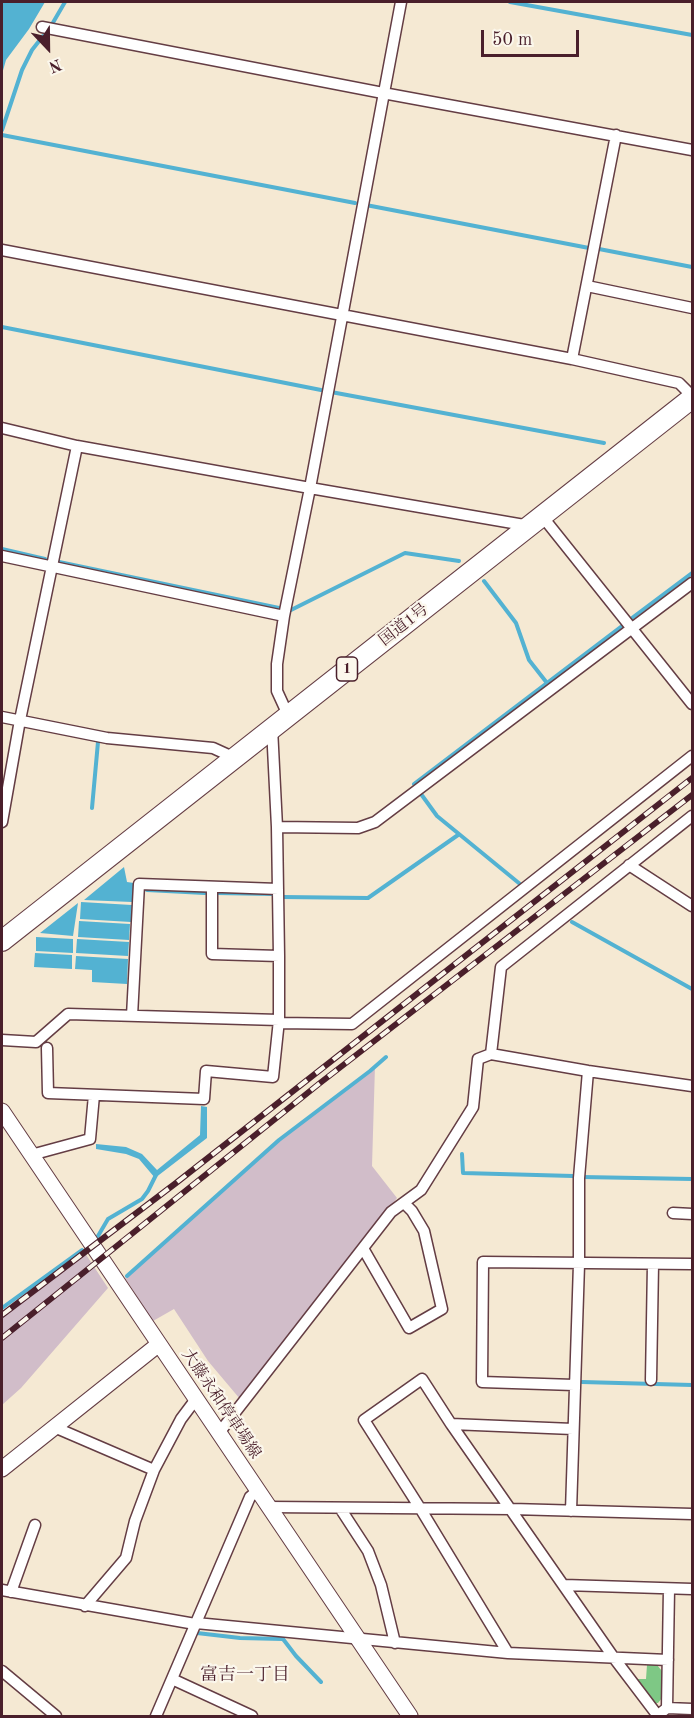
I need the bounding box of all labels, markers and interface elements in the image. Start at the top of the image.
north arrow [18,18,78,78]
scale bar [484,18,582,56]
text: 50 m [492,31,532,49]
text: N [46,55,63,74]
street label: 国道1号 [376,600,432,650]
road number: 1 [336,657,358,681]
street label: 大藤永和停車場線 [177,1346,265,1462]
district label: 富吉一丁目 [200,1664,290,1686]

